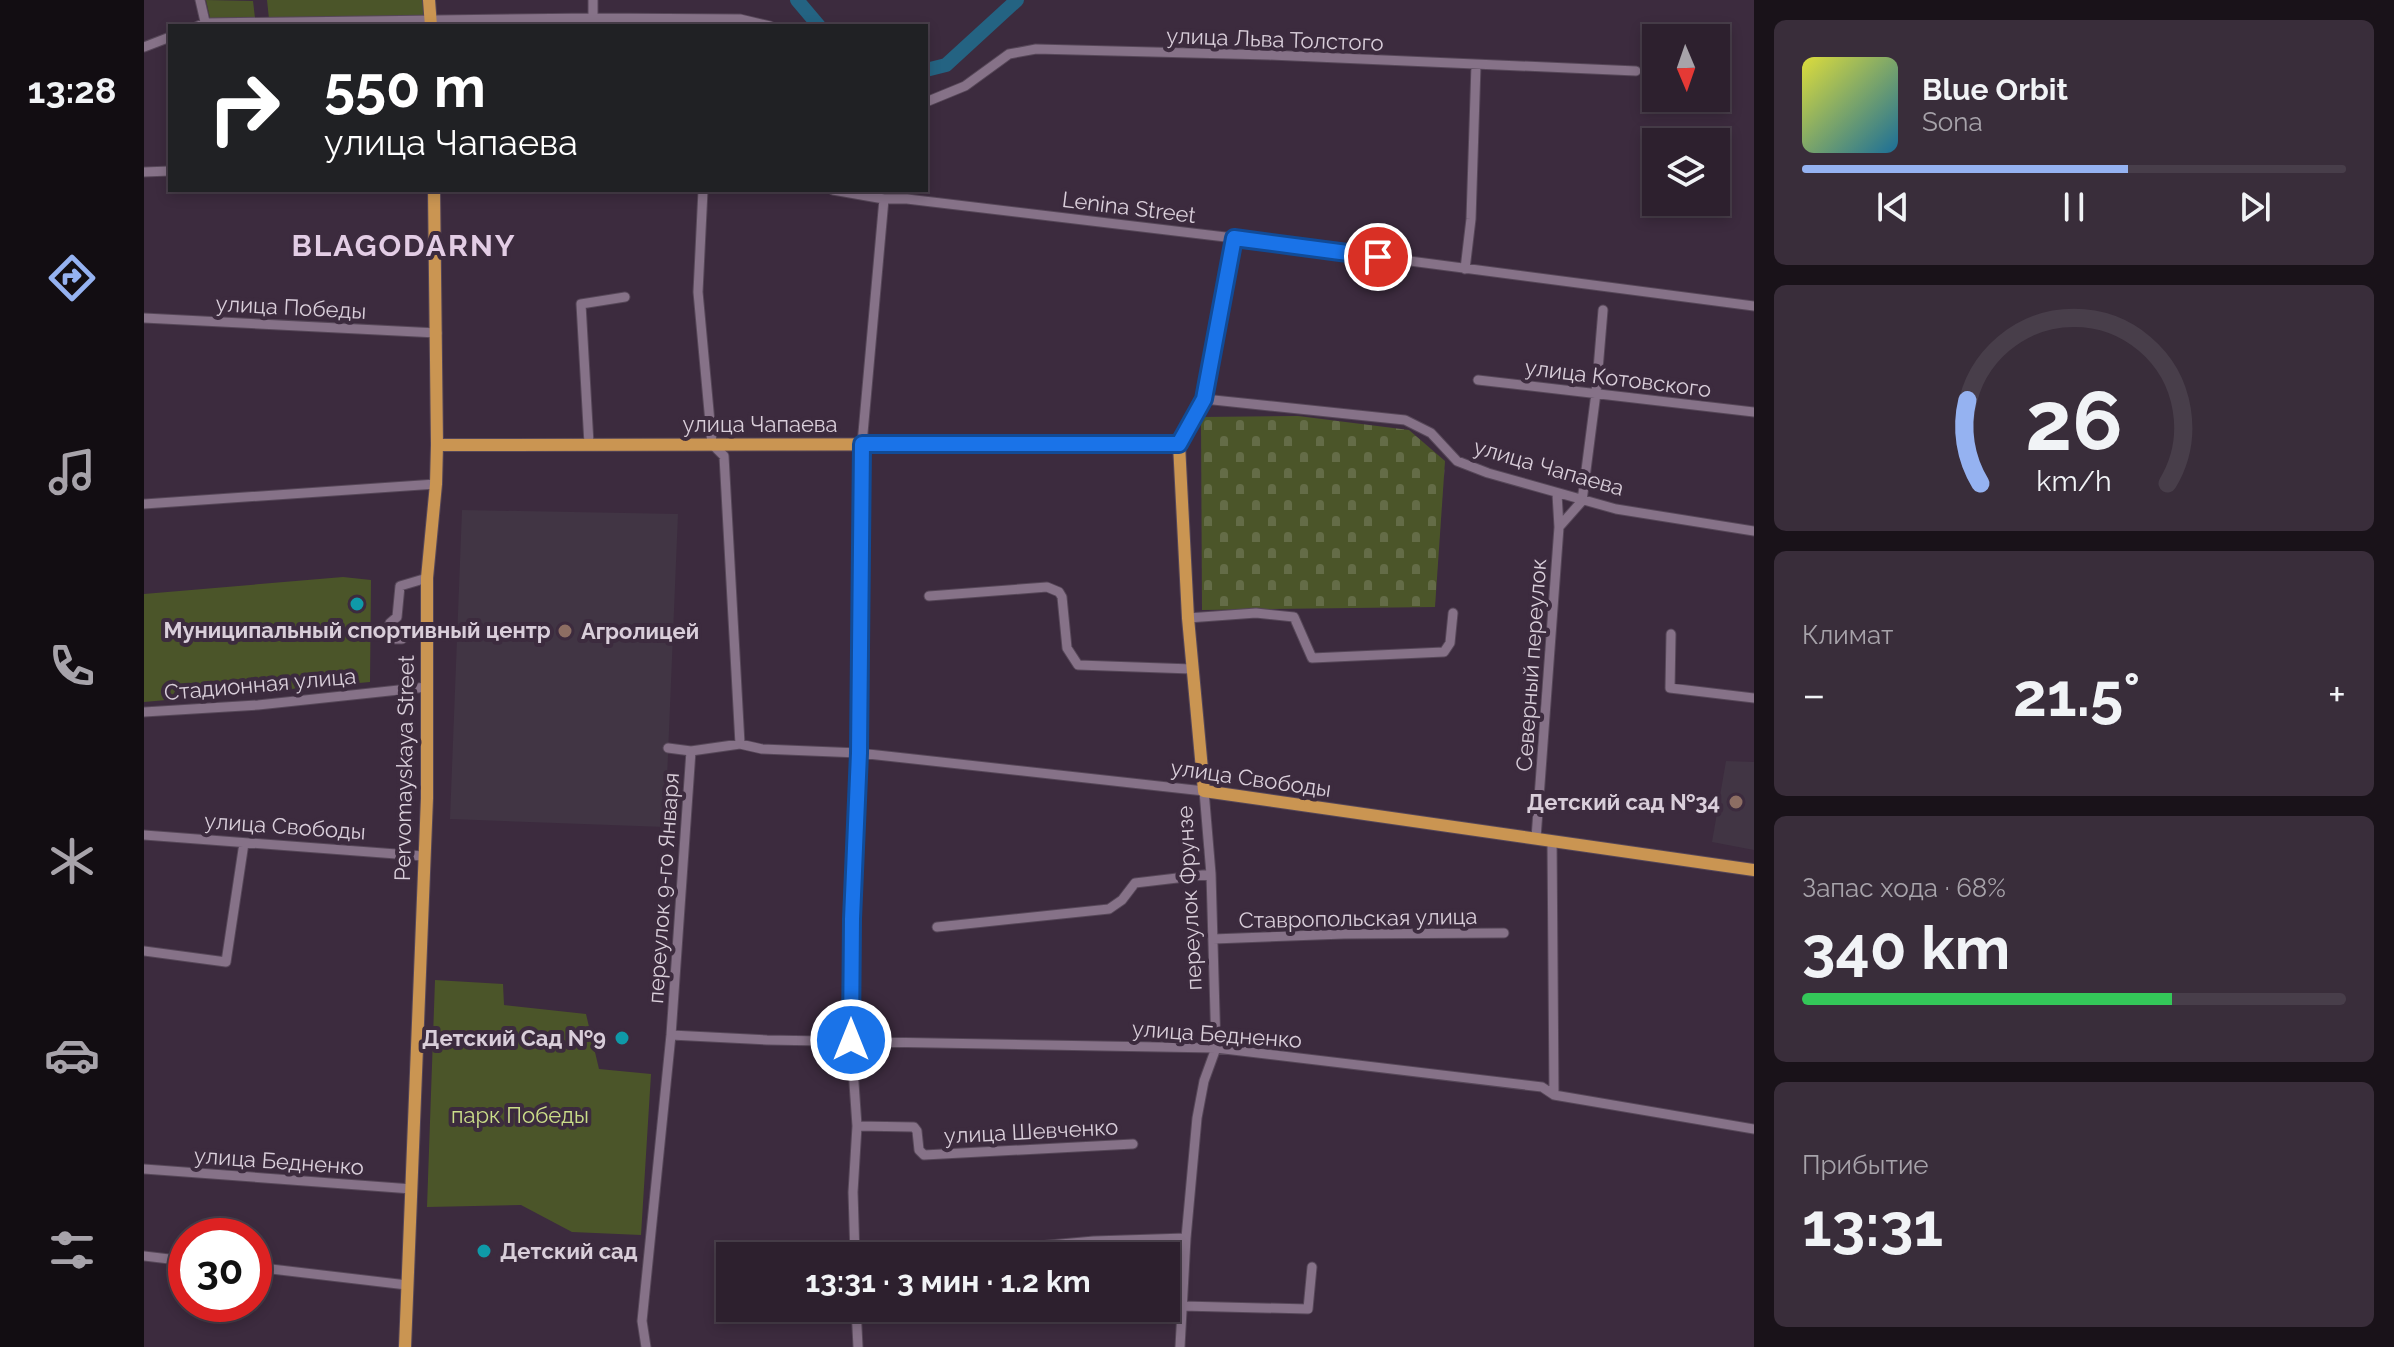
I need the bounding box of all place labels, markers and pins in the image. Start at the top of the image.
pin [1344,223,1412,291]
marker: Муниципальный спортивный центр [348,595,366,613]
place label: Муниципальный спортивный центр [163,617,551,643]
place label: Агролицей [581,618,699,644]
marker: Агролицей [556,622,574,640]
place label: Детский сад №34 [1527,789,1720,815]
marker: Детский сад №34 [1727,793,1745,811]
place label: Детский Сад №9 [422,1025,606,1051]
marker: Детский Сад №9 [613,1029,631,1047]
place label: Детский сад [500,1238,638,1264]
marker: Детский сад [475,1242,493,1260]

